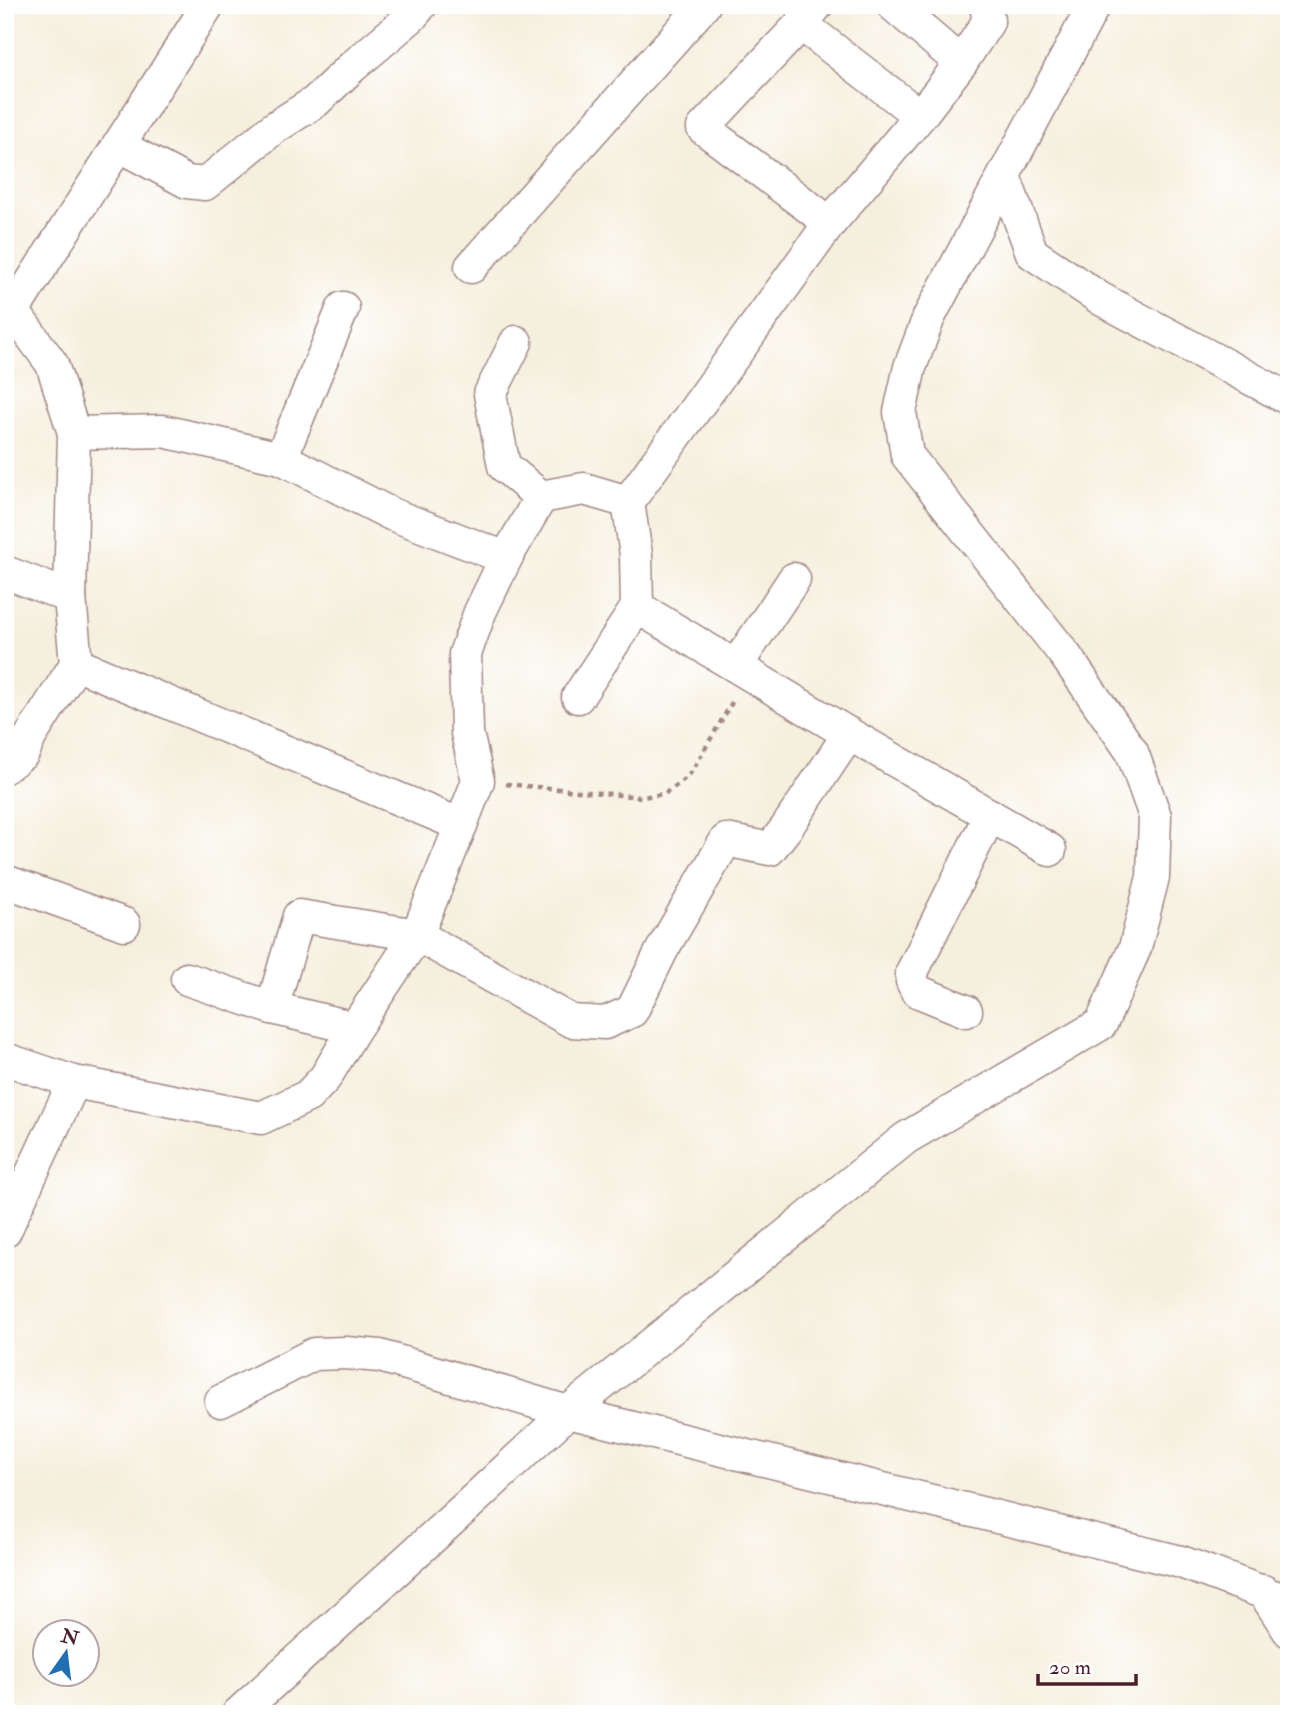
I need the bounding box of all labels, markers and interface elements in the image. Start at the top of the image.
north arrow [32,1618,102,1688]
text: N [58,1624,82,1651]
scale bar [1038,1642,1136,1686]
text: 20 m [1049,1654,1091,1681]

